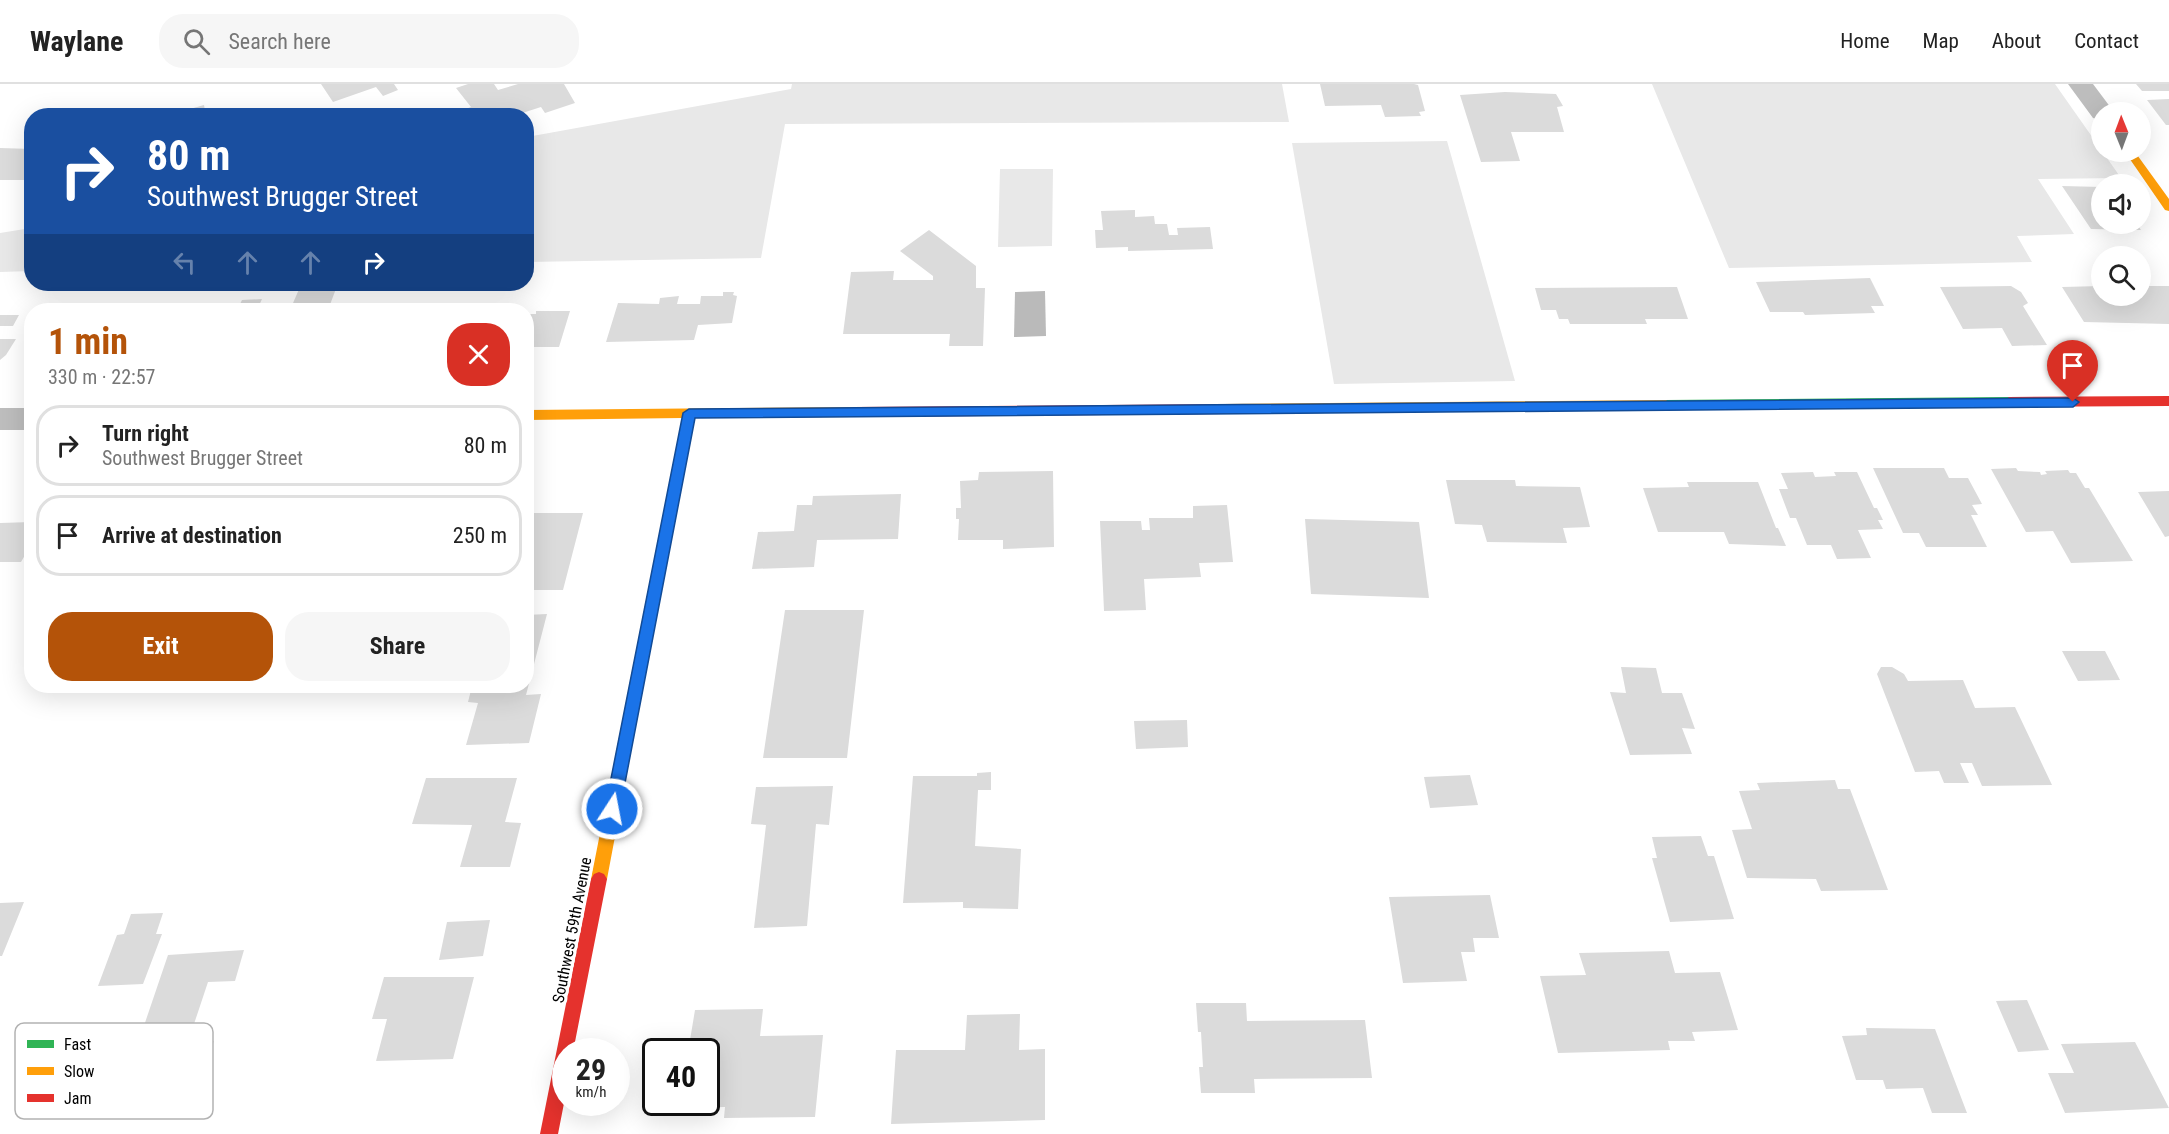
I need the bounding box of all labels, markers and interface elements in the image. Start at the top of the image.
search box [159,14,579,68]
text: Waylane [30,25,123,58]
icon: search [180,25,213,58]
text: Search here [228,29,331,54]
text: Home [1840,29,1890,53]
text: Map [1923,29,1959,53]
text: About [1992,29,2041,53]
text: Contact [2074,29,2139,53]
north arrow [2091,102,2151,162]
map controls [2091,102,2151,306]
text: 80 m [147,131,230,180]
icon: right [48,132,126,210]
button: sound [2091,174,2151,234]
text: Southwest Brugger Street [147,181,418,213]
icon: left [168,246,201,279]
icon: ahead [231,246,264,279]
icon: ahead [294,246,327,279]
icon: right [357,246,390,279]
button: search [2091,246,2151,306]
text: 1 min [48,321,128,363]
button: close [447,323,510,386]
pin [2047,340,2098,402]
icon: arrive [2056,349,2089,382]
text: 330 m · 22:57 [48,365,155,389]
text: Turn right [102,421,189,446]
icon: right [51,429,84,462]
text: 80 m [464,433,507,458]
text: Southwest Brugger Street [102,446,303,470]
icon: arrive [51,519,84,552]
text: Arrive at destination [102,523,282,548]
text: 250 m [453,523,507,548]
button: Exit [48,612,273,681]
button: Share [285,612,510,681]
position arrow [580,777,644,841]
street label: Southwest 59th Avenue [549,855,595,1005]
legend [15,1023,213,1119]
text: Fast [64,1035,91,1054]
speed limit sign: 40 [642,1038,720,1116]
text: 29 [576,1052,606,1087]
text: Slow [64,1062,94,1081]
text: km/h [576,1083,606,1101]
text: Jam [64,1089,91,1108]

